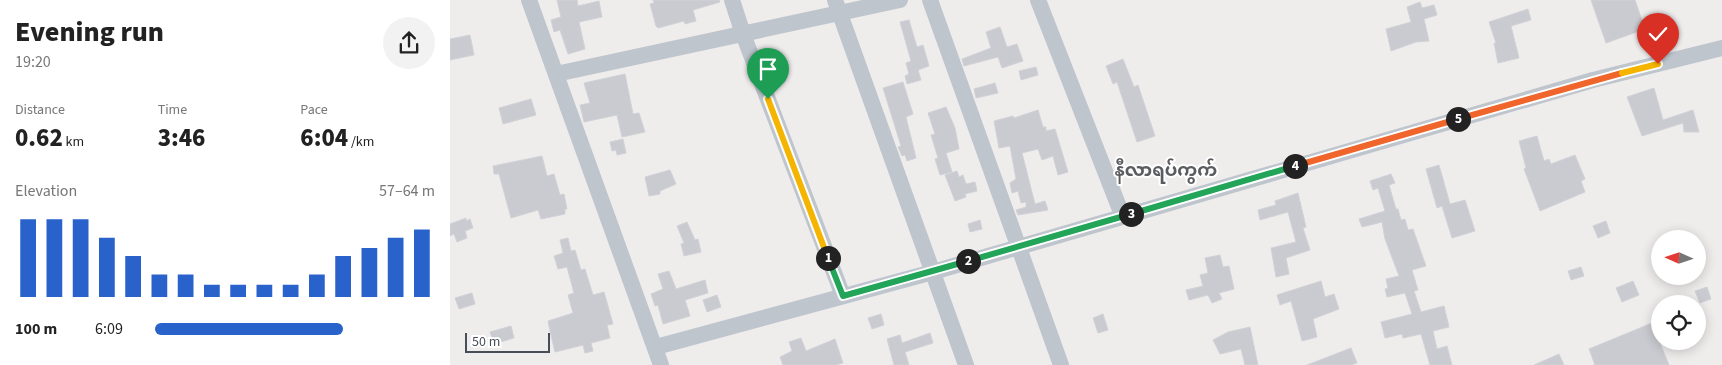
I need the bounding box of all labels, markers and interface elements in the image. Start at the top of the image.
text: Evening run [15,12,164,52]
pin [1637,13,1679,64]
button: share [383,17,435,69]
icon: check [1644,20,1672,48]
pin [747,48,789,99]
text: 19:20 [15,51,51,73]
icon: arrive [754,55,782,83]
text: Distance [15,100,65,120]
text: Time [158,100,187,120]
text: Pace [300,100,328,120]
pin: 5 [1446,106,1470,132]
text: 5 [1455,109,1462,129]
text: 0.62 [15,120,63,156]
text: 3:46 [158,120,205,156]
text: 6:04 [300,120,348,156]
text: km [63,132,84,152]
text: /km [348,132,374,152]
pin: 4 [1282,154,1308,178]
text: 4 [1292,156,1299,176]
district label: နီလာရပ်ကွက် [1115,158,1217,184]
text: Elevation [15,180,77,202]
text: 57–64 m [379,180,435,202]
pin: 3 [1118,202,1144,226]
text: 3 [1128,204,1135,224]
north arrow [1651,230,1706,285]
map controls [1651,230,1706,350]
pin: 1 [816,246,840,270]
text: 1 [825,248,832,268]
pin: 2 [956,248,980,274]
text: 2 [965,251,972,271]
button: locate [1651,295,1706,350]
text: 100 m [15,318,57,340]
text: 6:09 [95,318,123,340]
scale bar [465,330,550,353]
text: 50 m [472,332,500,352]

